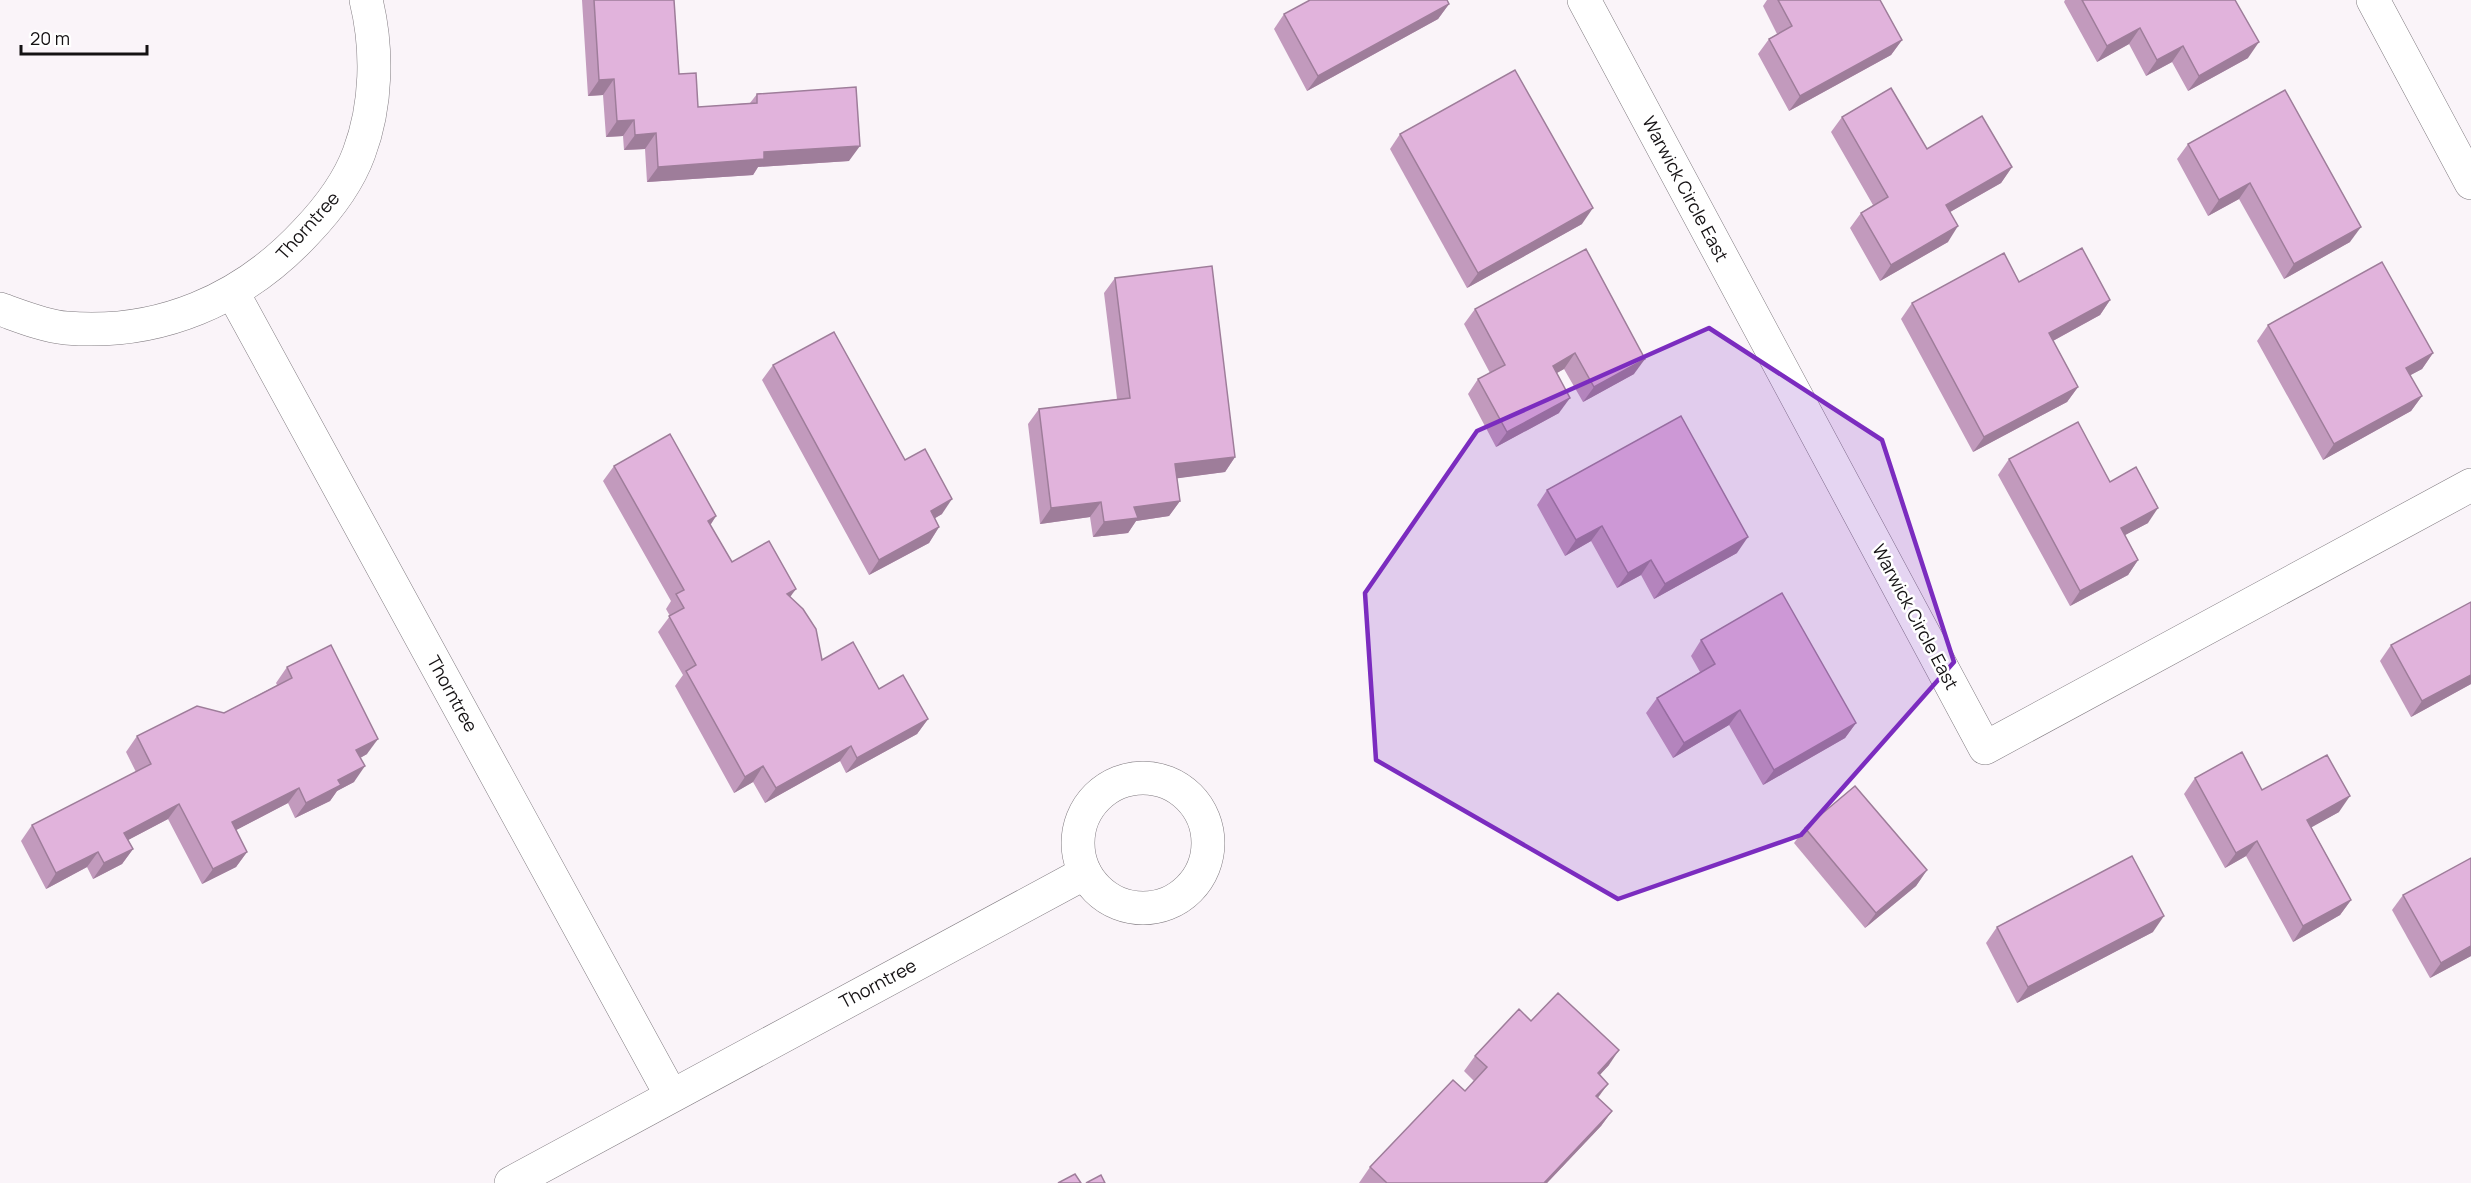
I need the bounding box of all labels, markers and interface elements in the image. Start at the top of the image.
scale bar [21,18,147,56]
text: 20 m [30,26,70,50]
street label: Warwick Circle East [1637,112,1734,265]
street label: Thorntree [270,186,344,265]
street label: Warwick Circle East [1867,540,1964,693]
street label: Thorntree [422,651,484,736]
street label: Thorntree [835,953,920,1013]

